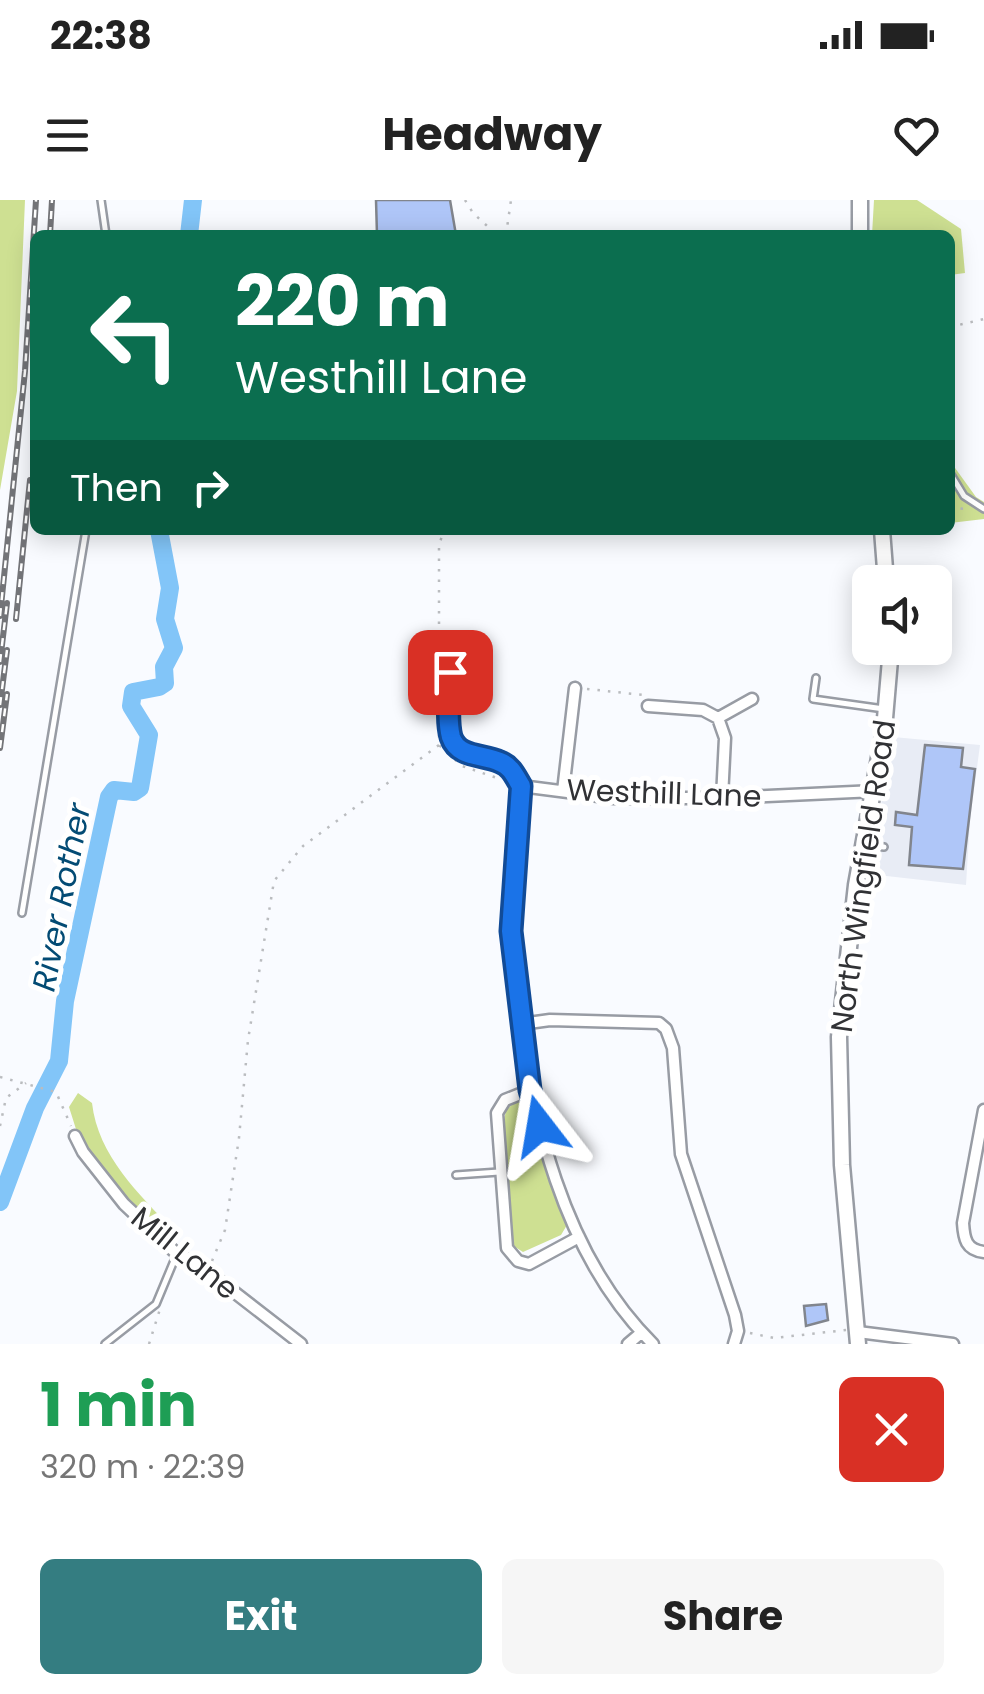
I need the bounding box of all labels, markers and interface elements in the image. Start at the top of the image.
text: 22:38 [50,9,152,62]
text: Headway [382,103,602,166]
icon: menu [40,108,95,163]
icon: heart [889,108,944,163]
text: 220 m [235,252,450,351]
icon: left [70,270,200,400]
text: Westhill Lane [235,346,527,409]
icon: right [183,460,238,515]
text: Then [70,461,163,514]
map controls [852,565,952,665]
button: sound [852,565,952,665]
pin [408,630,493,715]
icon: arrive [423,645,478,700]
street label: North Wingfield Road [820,717,906,1035]
street label: Westhill Lane [566,768,762,818]
water label: River Rother [21,798,101,995]
position arrow [488,1074,592,1178]
street label: Mill Lane [122,1196,248,1310]
text: 1 min [40,1363,197,1447]
button: close [839,1377,944,1482]
text: 320 m · 22:39 [40,1444,245,1489]
button: Exit [40,1559,482,1674]
button: Share [502,1559,944,1674]

